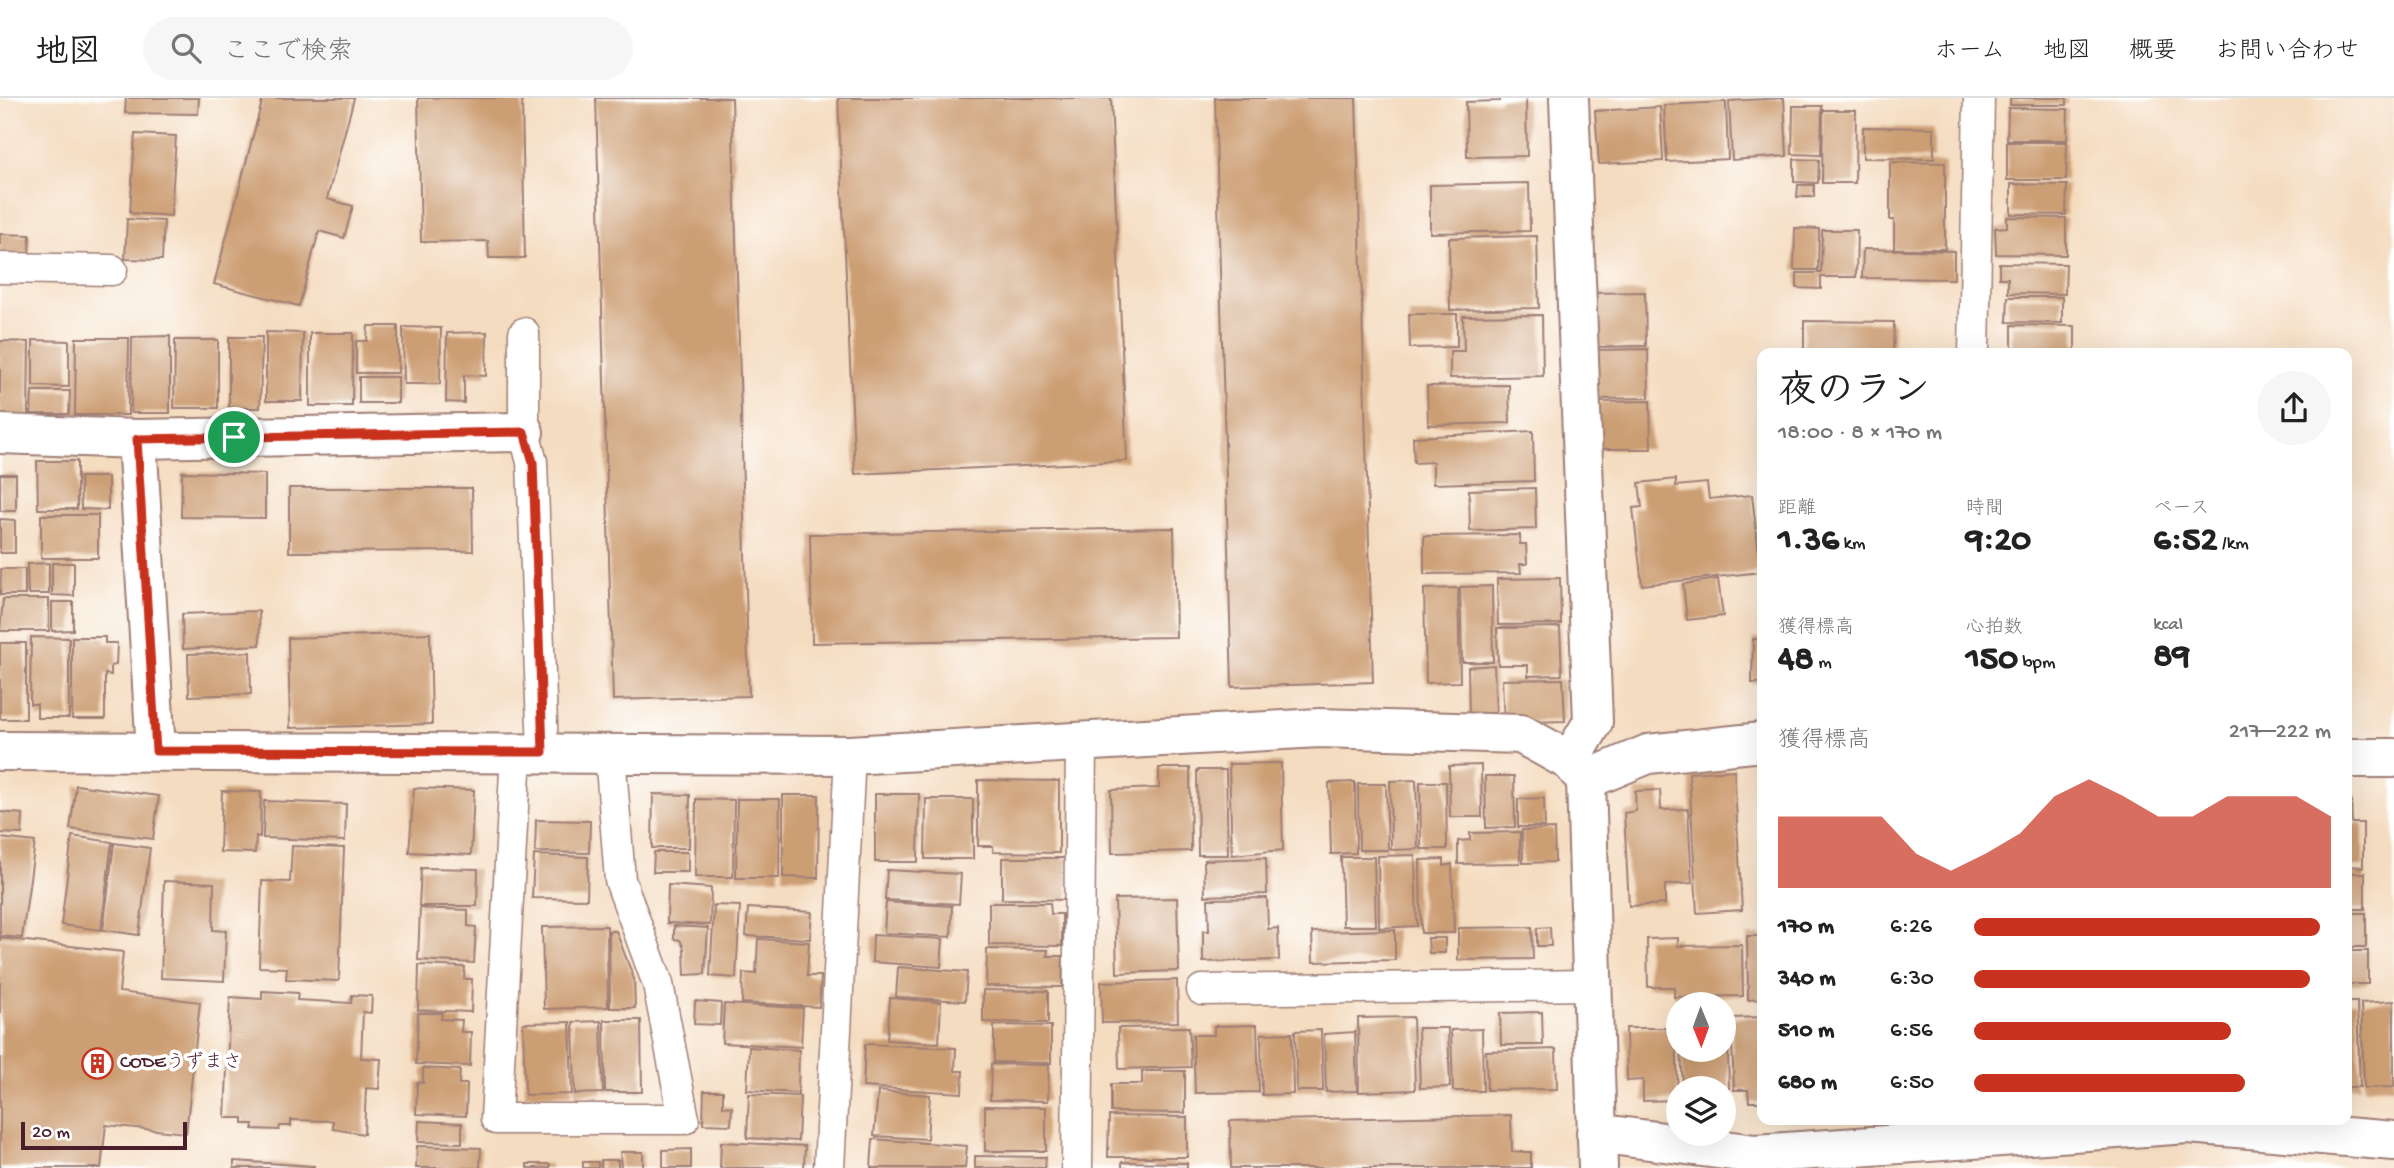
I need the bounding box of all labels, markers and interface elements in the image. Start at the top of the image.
search box [143,17,633,80]
icon: search [167,29,205,67]
text: 地図 [35,36,101,74]
text: ここで検索 [223,38,353,69]
text: ホーム [1934,38,2005,67]
text: 地図 [2043,38,2091,67]
text: 概要 [2129,38,2177,67]
text: お問い合わせ [2215,38,2359,67]
button: share [2257,371,2331,445]
text: 夜のラン [1778,372,1930,416]
pin [204,407,264,467]
icon: arrive [215,418,253,456]
text: 18:00 · 8 × 170 m [1778,420,1942,447]
text: 距離 [1778,498,1816,521]
text: 時間 [1966,498,2004,521]
text: ペース [2153,498,2209,521]
text: 1.36 [1778,521,1839,562]
text: 9:20 [1966,521,2031,562]
text: 6:52 [2153,521,2218,562]
text: km [1839,533,1866,556]
text: /km [2218,533,2249,556]
text: kcal [2153,614,2183,637]
text: 獲得標高 [1778,617,1854,640]
text: 心拍数 [1966,617,2023,640]
text: 89 [2153,637,2190,678]
text: 48 [1778,640,1814,681]
text: 150 [1966,640,2018,681]
text: m [1814,652,1832,675]
text: bpm [2018,652,2055,675]
text: 217–222 m [2229,719,2331,746]
text: 獲得標高 [1778,728,1870,755]
text: 170 m [1778,914,1834,941]
text: 6:26 [1890,914,1932,941]
text: 340 m [1778,966,1836,993]
text: 6:30 [1890,966,1934,993]
north arrow [1666,992,1736,1062]
map controls [1666,992,1736,1146]
text: 510 m [1778,1018,1834,1045]
text: 6:56 [1890,1018,1933,1045]
building icon: CODEうずまさ [80,1046,114,1080]
place label: CODEうずまさ [120,1051,242,1075]
text: 680 m [1778,1070,1837,1097]
text: 6:50 [1890,1070,1934,1097]
button: layers [1666,1076,1736,1146]
scale bar [21,1119,187,1151]
text: 20 m [32,1122,70,1145]

